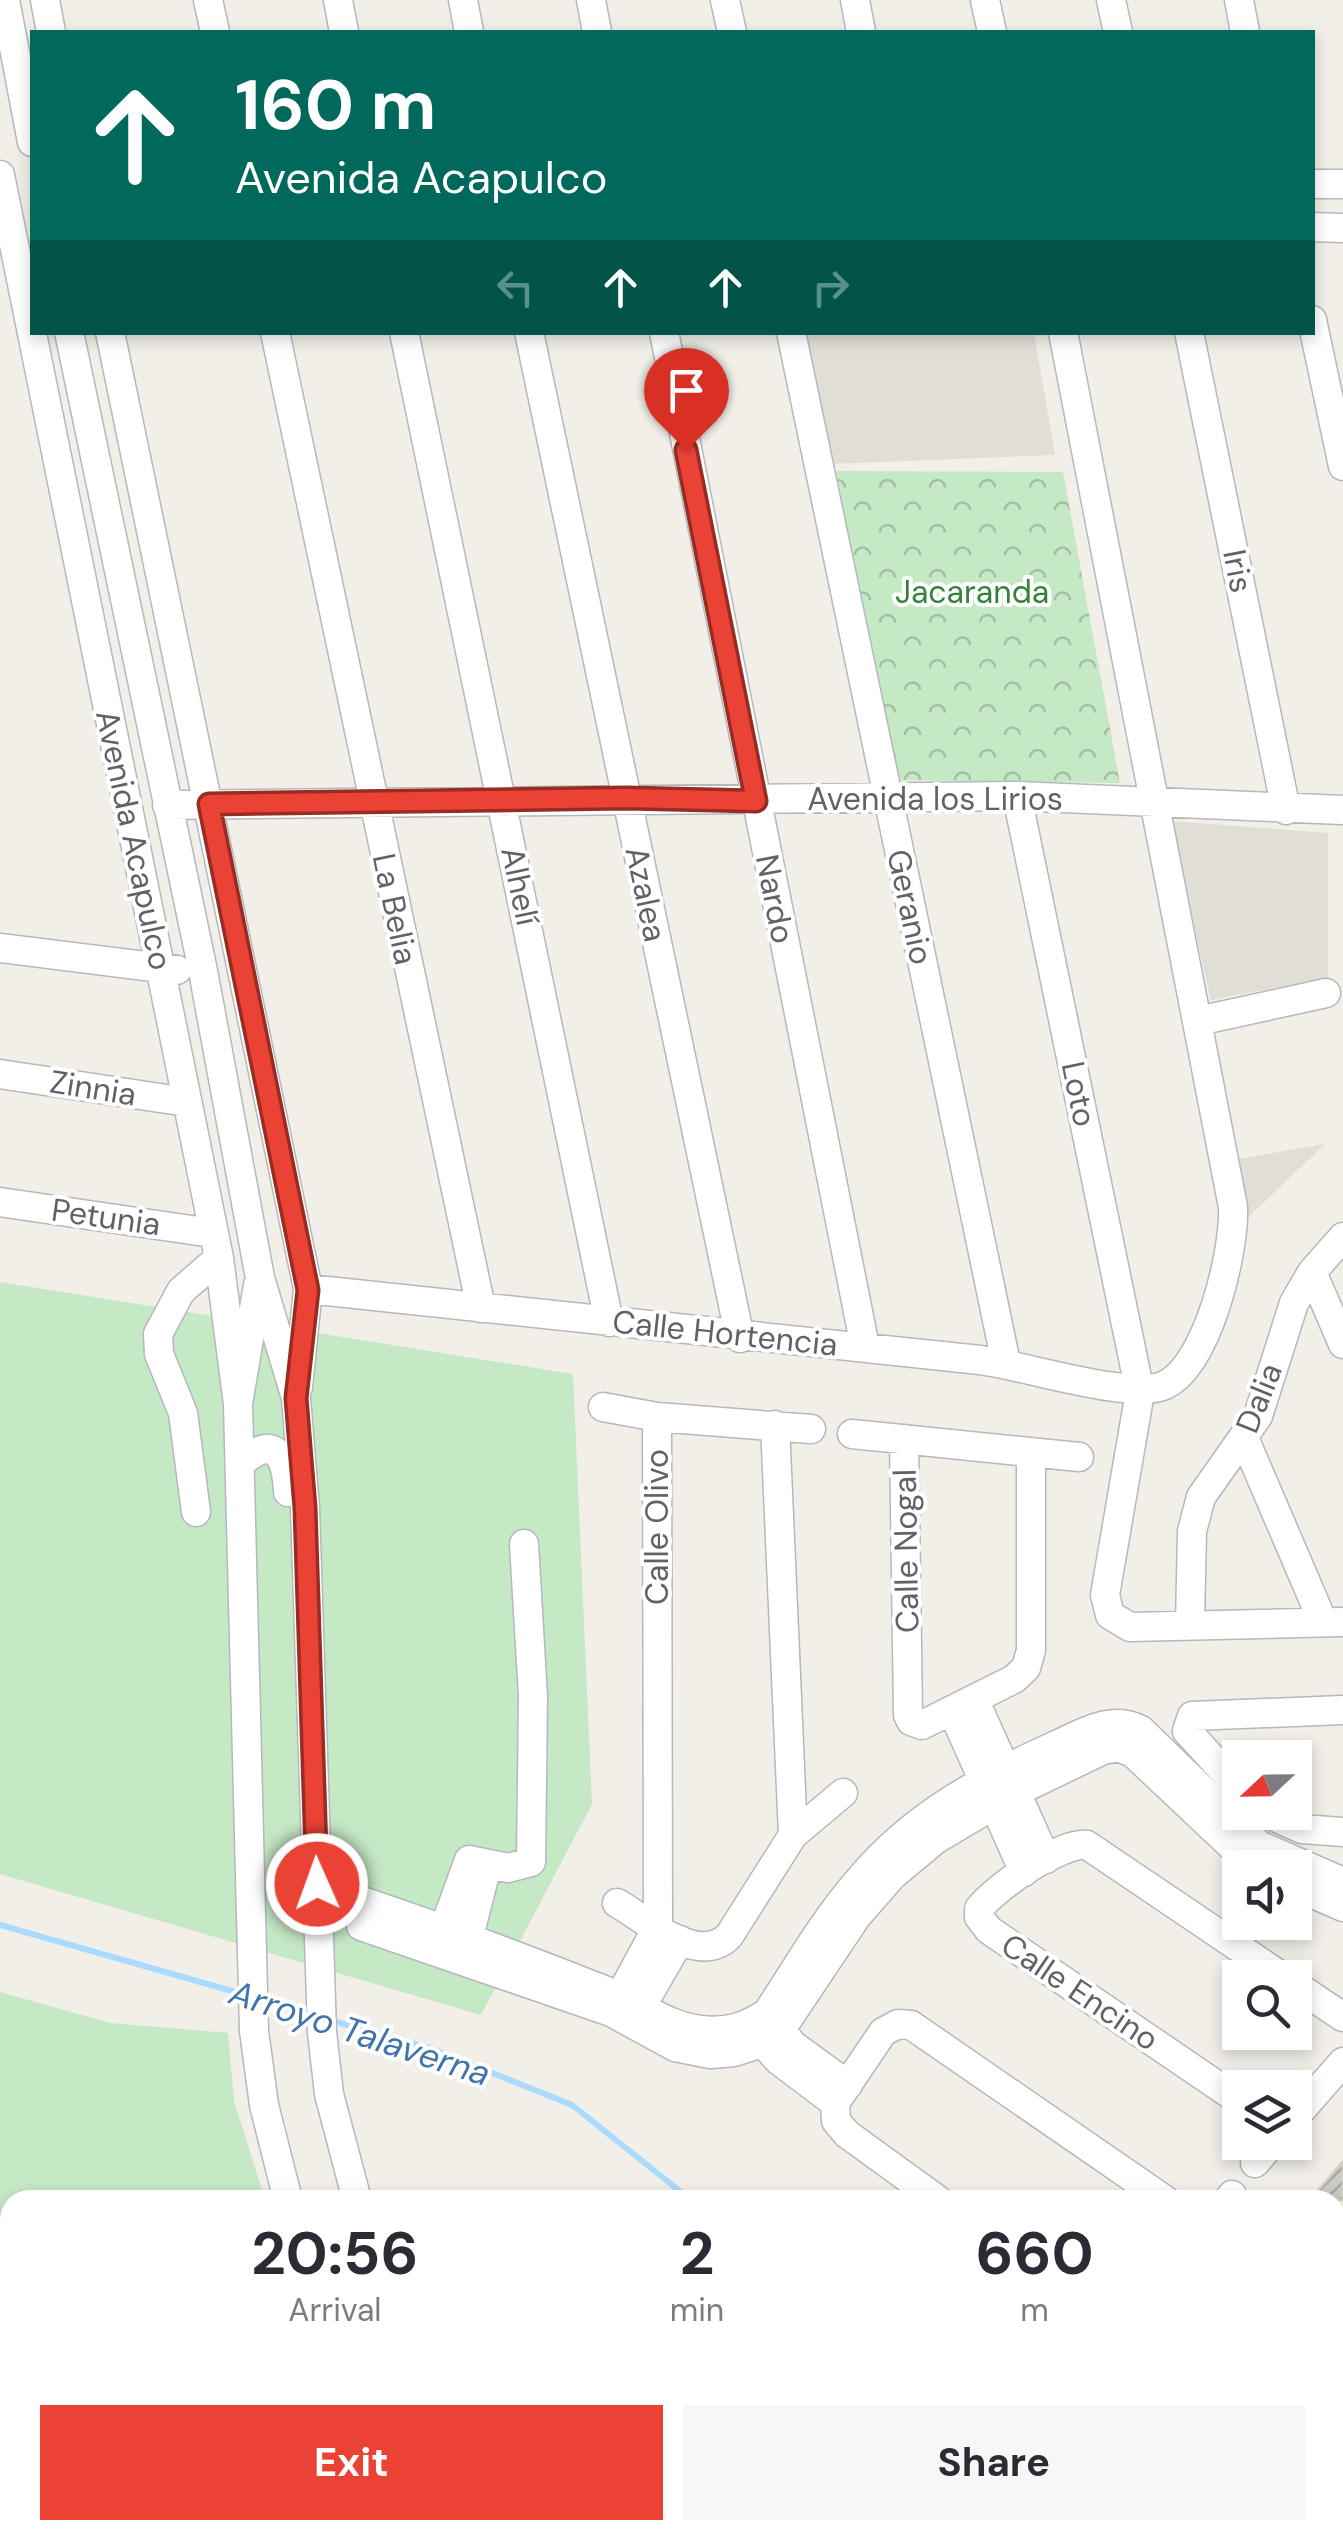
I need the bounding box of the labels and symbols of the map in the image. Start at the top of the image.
pin [644,348,729,451]
street label: Iris [1213,546,1263,596]
park label: Jacaranda [895,571,1049,613]
street label: Avenida Acapulco [86,706,182,974]
street label: Avenida los Lirios [807,778,1063,820]
street label: Alhelí [491,843,549,929]
street label: Azalea [615,843,677,945]
street label: Geranio [877,846,943,968]
street label: La Belia [363,850,427,968]
street label: Nardo [746,851,804,947]
street label: Loto [1052,1058,1106,1130]
street label: Zinnia [47,1060,139,1116]
street label: Petunia [49,1189,163,1245]
street label: Calle Hortencia [610,1300,840,1366]
street label: Dalia [1226,1357,1292,1439]
street label: Calle Olivo [636,1449,678,1605]
street label: Calle Nogal [884,1469,928,1633]
north arrow [1222,1740,1312,1830]
position arrow [265,1832,369,1936]
street label: Calle Encino [993,1924,1167,2060]
water label: Arroyo Talaverna [223,1969,496,2097]

